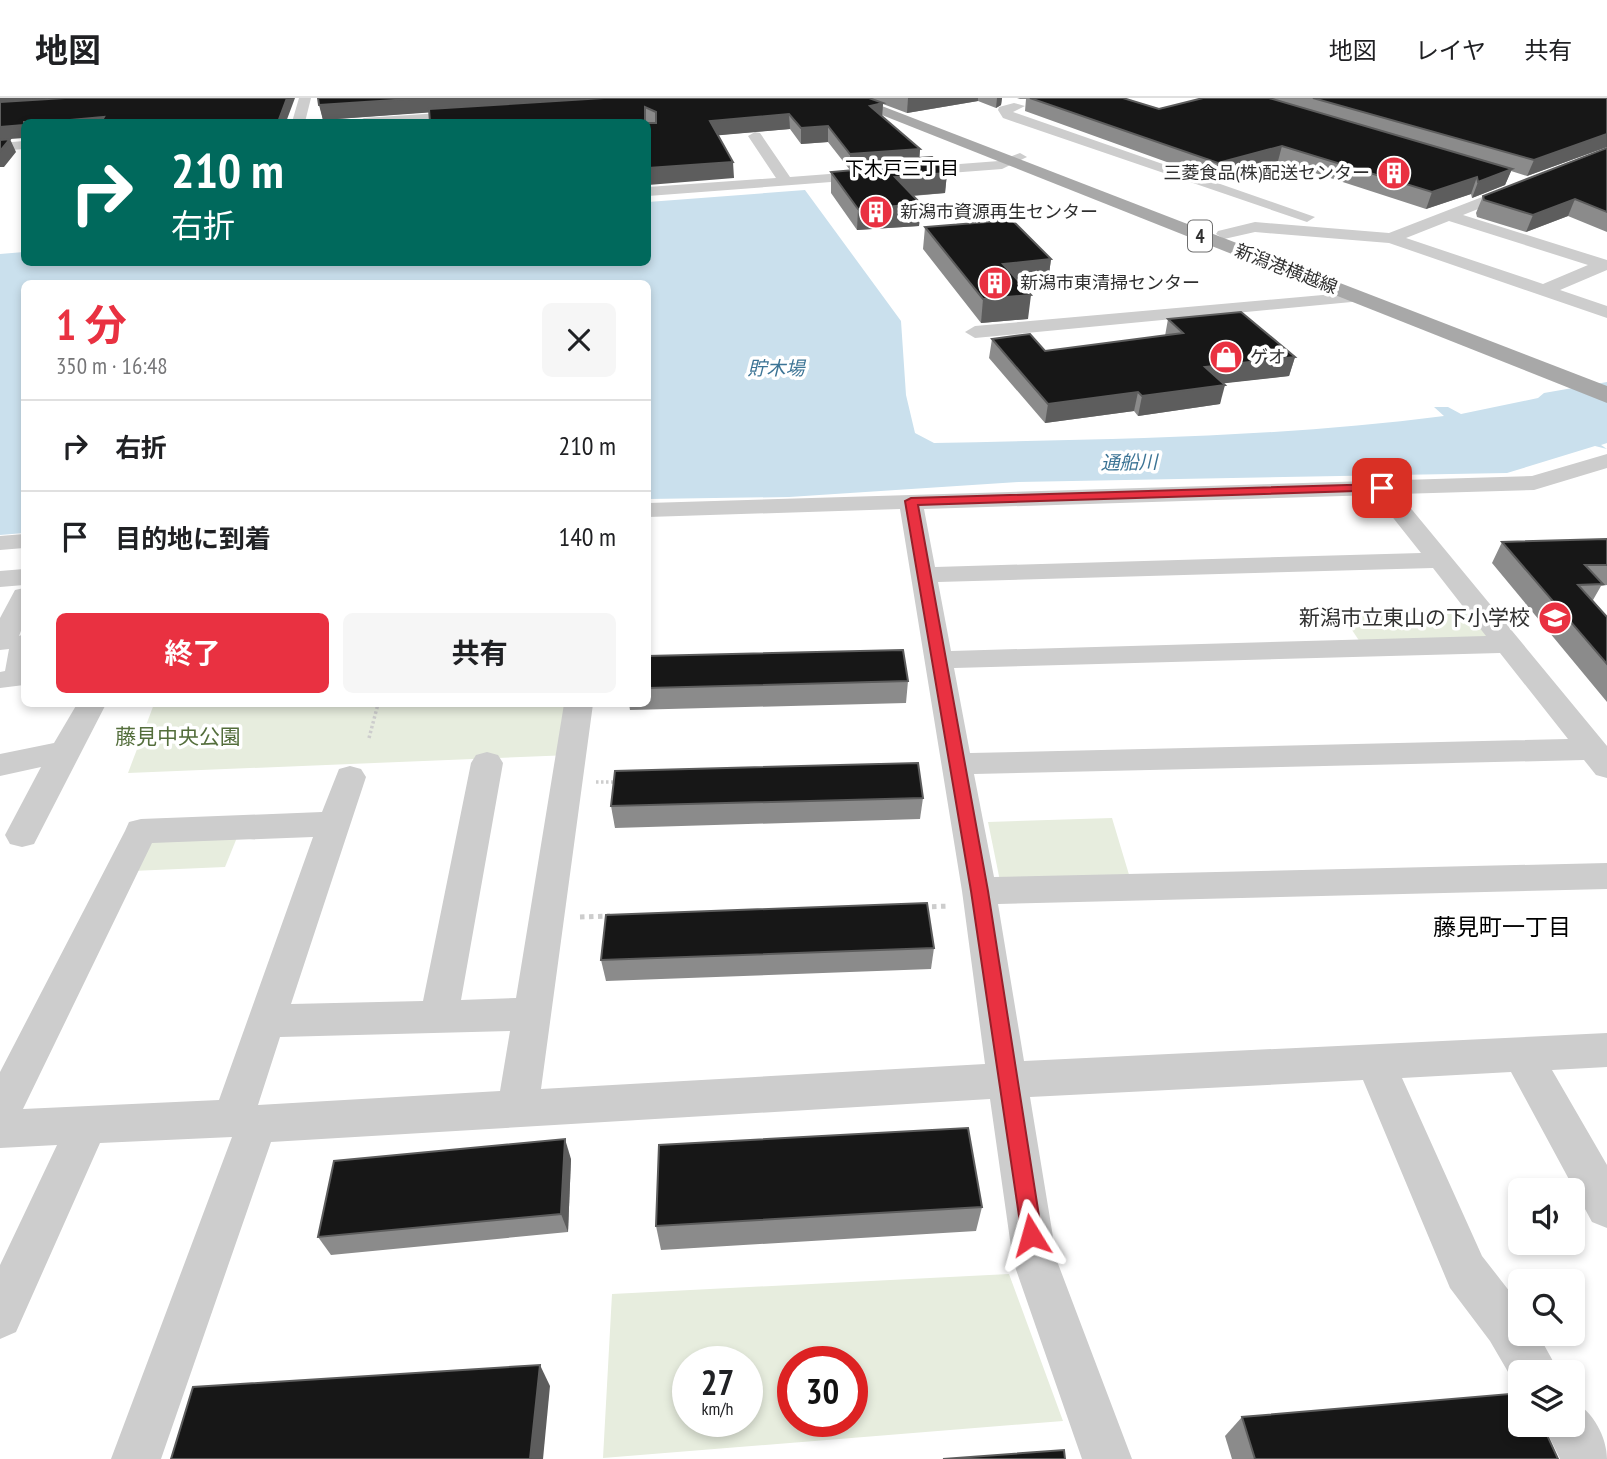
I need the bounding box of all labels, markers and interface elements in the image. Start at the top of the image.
text: 地図 [35,28,101,71]
text: 地図 [1329,35,1377,66]
text: レイヤ [1415,35,1486,66]
text: 共有 [1524,35,1572,66]
text: 210 m [171,138,284,202]
icon: right [56,147,147,238]
building icon: 三菱食品(株)配送センター [1375,154,1413,192]
district label: 下木戸三丁目 [845,156,959,180]
place label: 三菱食品(株)配送センター [1164,161,1370,184]
building icon: 新潟市資源再生センター [857,193,895,231]
place label: 新潟市資源再生センター [900,200,1098,223]
text: 右折 [171,204,235,246]
road number: 4 [1188,220,1212,252]
street label: 新潟港横越線 [1232,238,1341,299]
building icon: 新潟市東清掃センター [976,264,1014,302]
place label: 新潟市東清掃センター [1020,271,1200,294]
text: 1 分 [56,297,127,352]
button: close [542,303,616,377]
shop icon: ゲオ [1207,338,1245,376]
place label: ゲオ [1250,345,1286,368]
text: 350 m · 16:48 [56,351,168,380]
water label: 貯木場 [747,356,806,380]
icon: right [56,427,94,465]
text: 210 m [558,429,616,462]
text: 右折 [115,431,167,464]
water label: 通船川 [1100,449,1160,474]
pin [1352,458,1412,518]
icon: arrive [1363,469,1401,507]
icon: arrive [56,518,94,556]
text: 140 m [558,520,616,553]
text: 目的地に到着 [115,522,271,555]
school or university icon: 新潟市立東山の下小学校 [1536,599,1574,637]
place label: 新潟市立東山の下小学校 [1299,604,1530,631]
button: 終了 [56,613,329,693]
button: 共有 [343,613,616,693]
park label: 藤見中央公園 [115,723,241,750]
district label: 藤見町一丁目 [1433,912,1571,941]
map controls [1508,1178,1585,1437]
button: sound [1508,1178,1585,1255]
position arrow [994,1198,1068,1272]
button: search [1508,1269,1585,1346]
speed limit sign: 30 [777,1346,868,1437]
text: 27 [701,1359,734,1405]
button: layers [1508,1360,1585,1437]
text: km/h [702,1397,733,1420]

